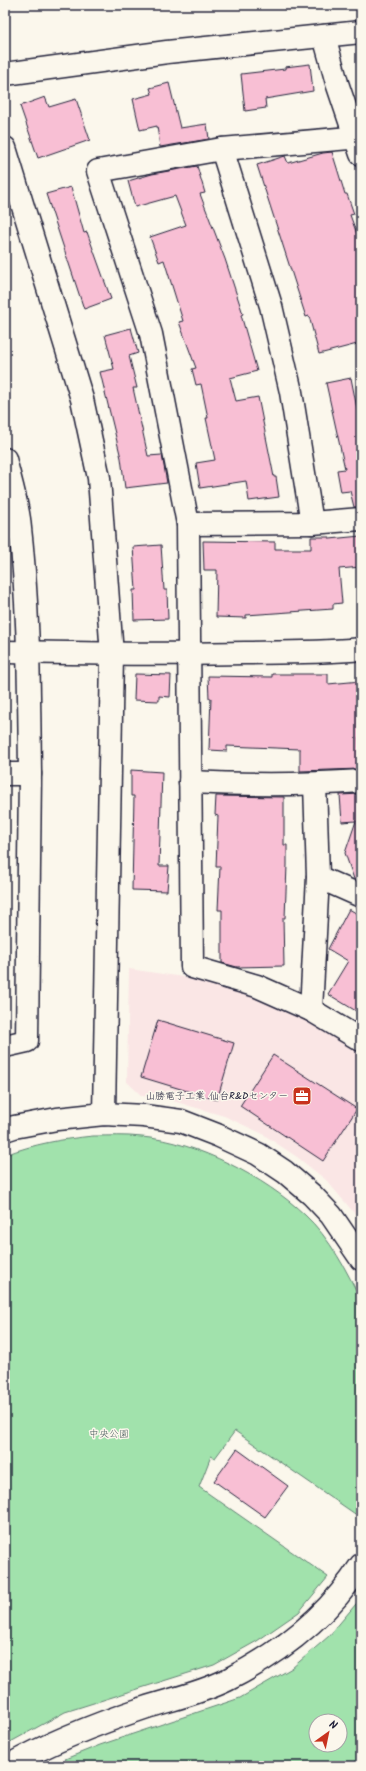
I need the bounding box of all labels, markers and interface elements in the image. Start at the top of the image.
office icon: 山勝電子工業 仙台R&Dセンター [291,1085,313,1107]
place label: 山勝電子工業 仙台R&Dセンター [145,1088,288,1104]
park label: 中央公園 [89,1426,129,1442]
north arrow [308,1713,348,1753]
text: N [325,1716,341,1735]

